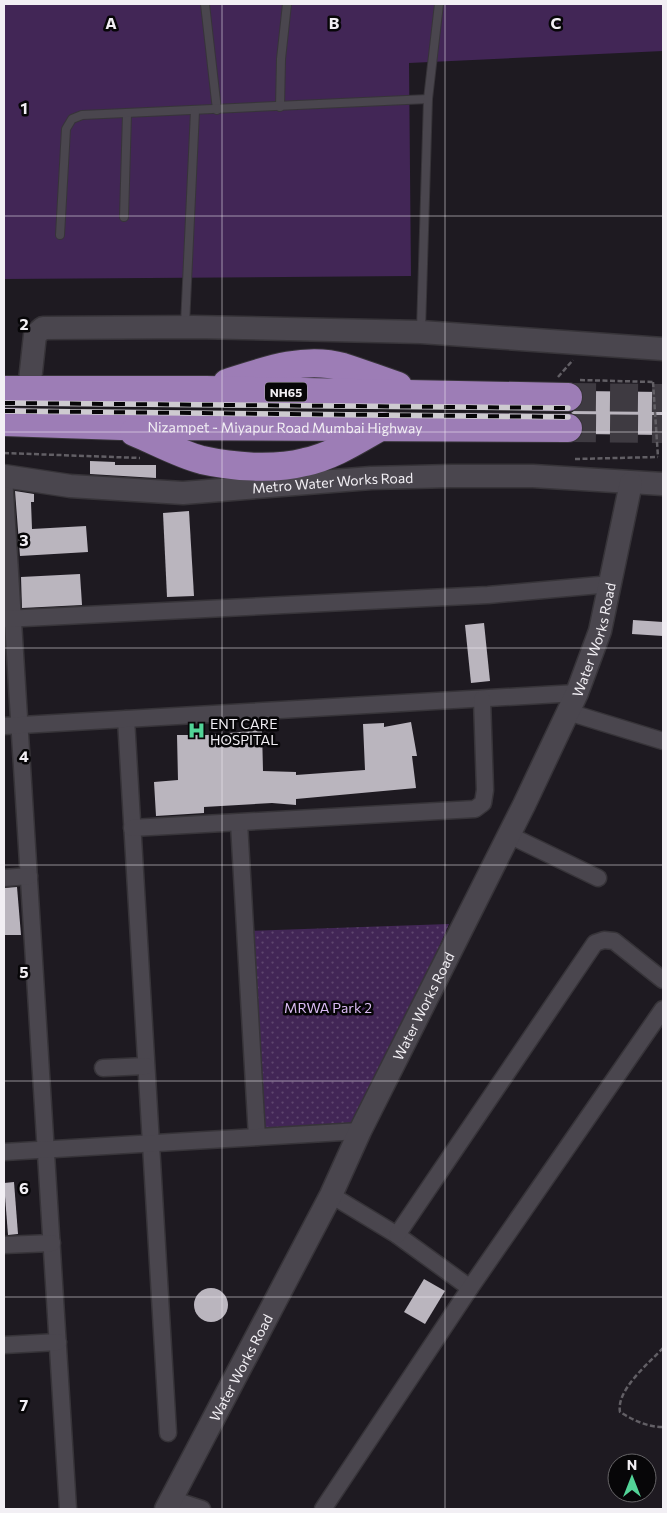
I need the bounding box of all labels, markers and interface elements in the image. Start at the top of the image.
text: A [105,13,117,32]
text: B [329,13,340,32]
text: C [551,13,562,32]
text: 1 [20,98,28,117]
text: 2 [19,314,29,333]
road number: NH65 [265,382,307,402]
street label: Nizampet - Miyapur Road Mumbai Highway [147,418,422,436]
street label: Metro Water Works Road [251,468,413,496]
text: 3 [19,530,29,549]
street label: Water Works Road [568,581,618,699]
place label: ENT CARE HOSPITAL [210,715,278,748]
hospital icon: ENT CARE HOSPITAL [186,721,206,741]
text: 4 [19,746,29,765]
street label: Water Works Road [389,949,457,1063]
text: 5 [19,962,29,981]
park label: MRWA Park 2 [284,999,372,1016]
text: 6 [19,1178,29,1197]
street label: Water Works Road [205,1311,276,1424]
text: 7 [20,1395,29,1414]
north arrow [607,1453,657,1503]
text: N [627,1456,637,1473]

